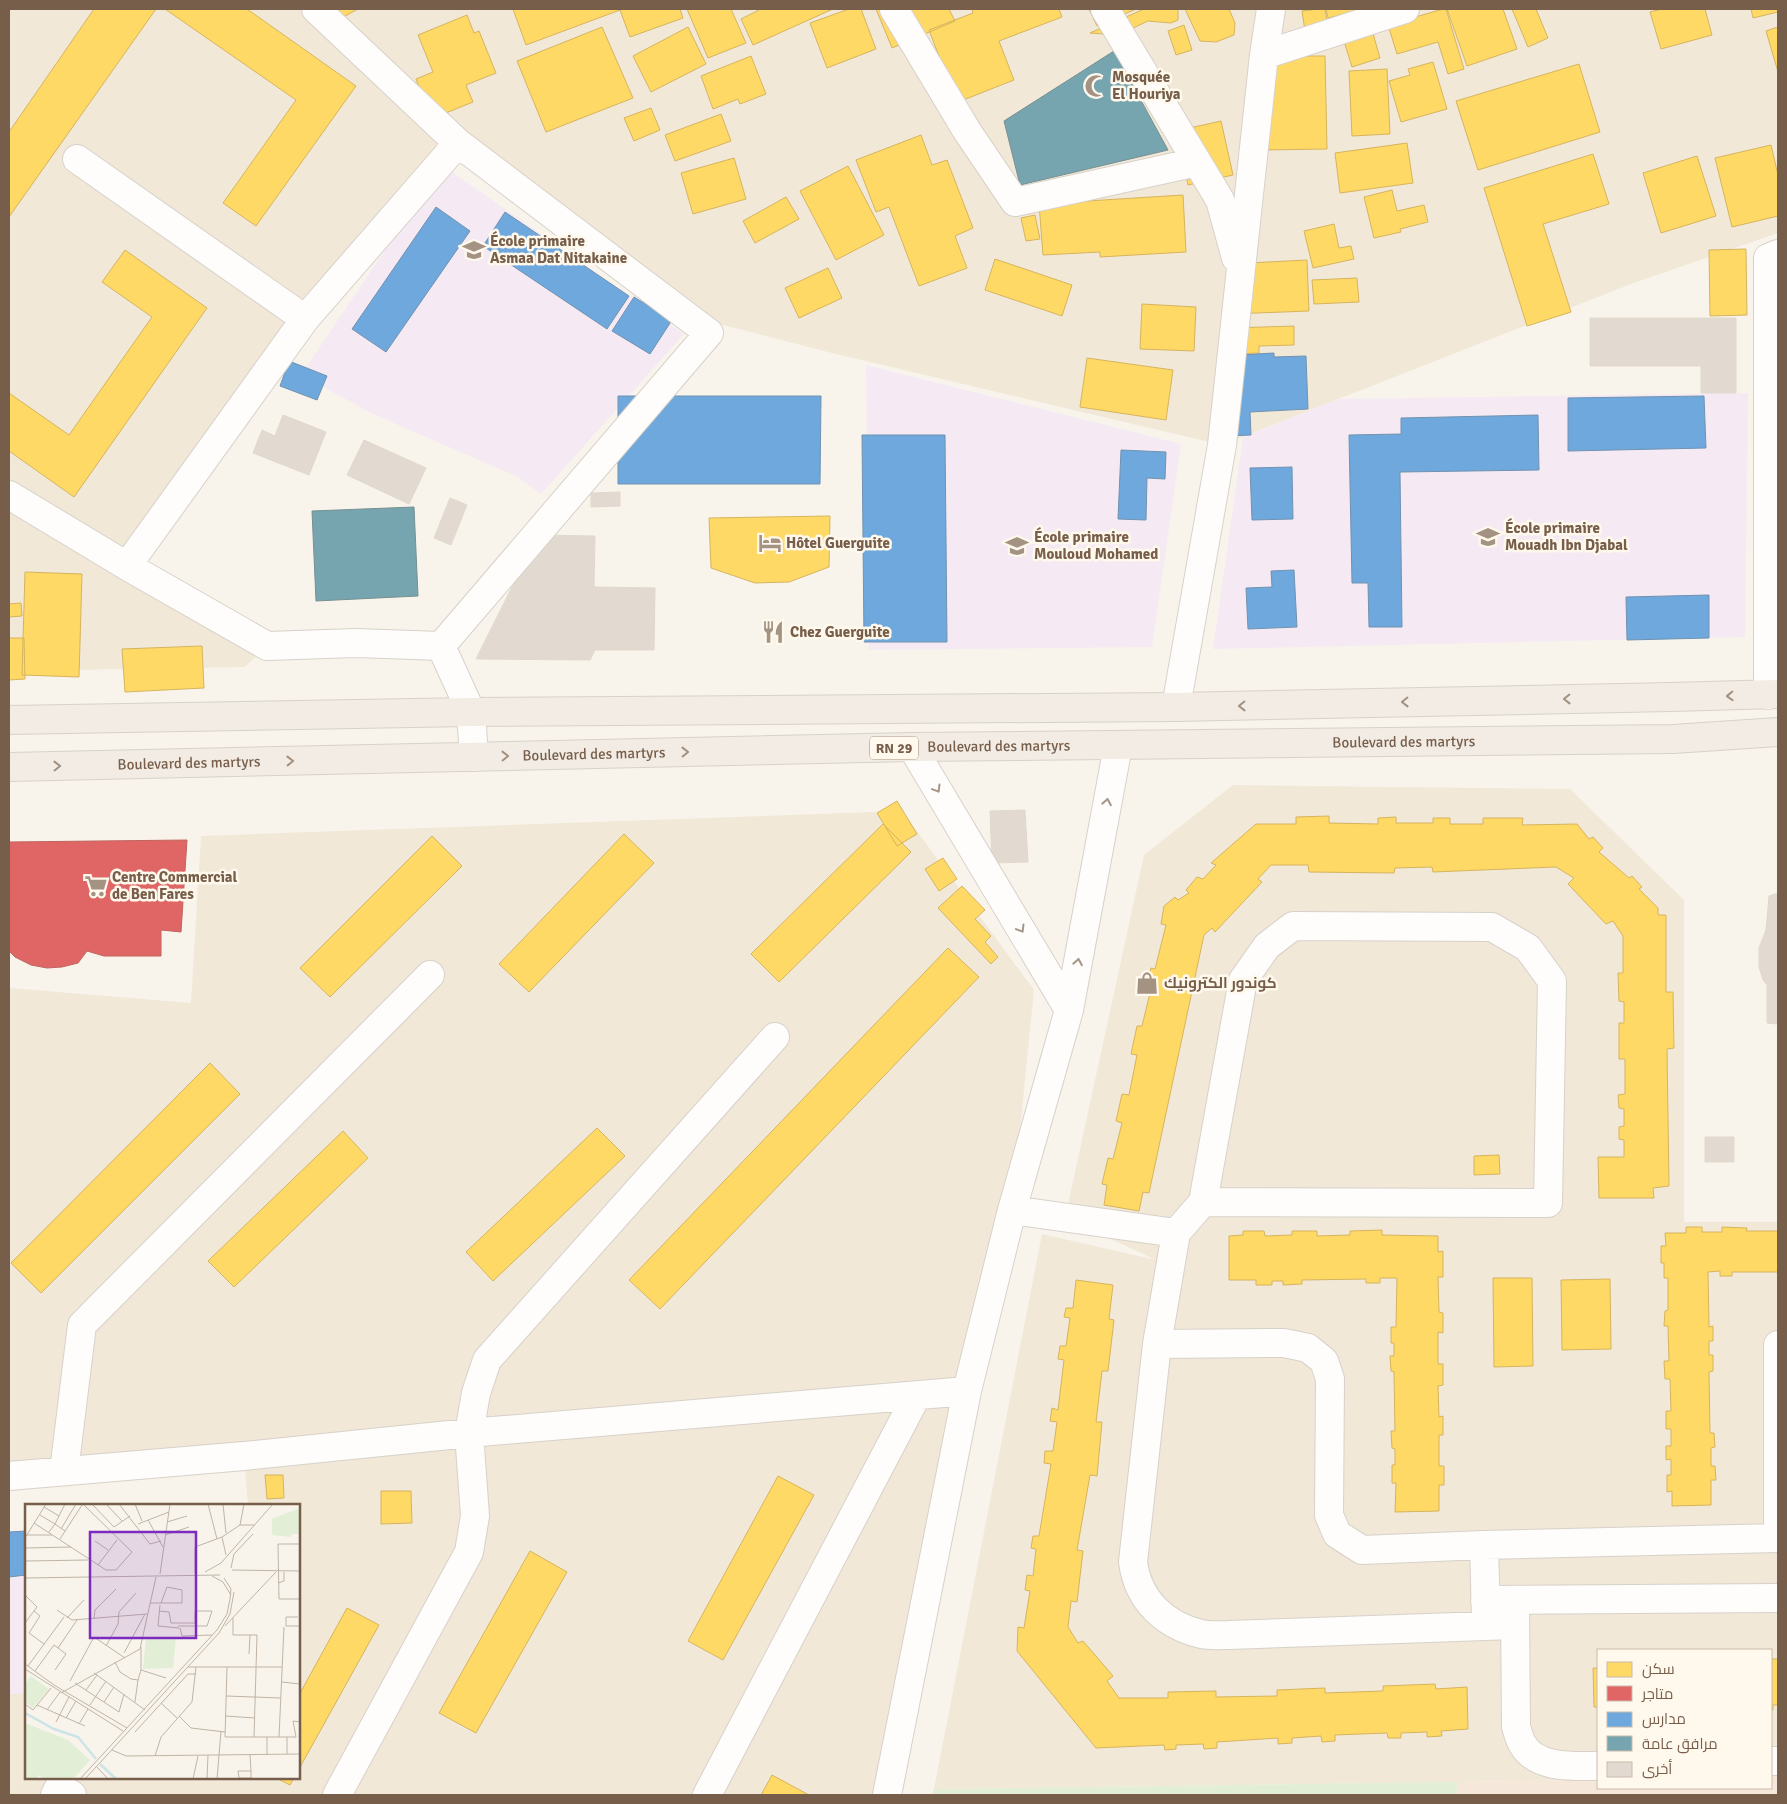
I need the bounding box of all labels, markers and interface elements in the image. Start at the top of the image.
place label: Mosquée El Houriya [1112,68,1181,103]
mosque icon: Mosquée El Houriya [1083,73,1109,99]
place label: École primaire Asmaa Dat Nitakaine [490,231,627,267]
school or university icon: École primaire Asmaa Dat Nitakaine [461,237,487,263]
place label: École primaire Mouadh Ibn Djabal [1505,518,1628,554]
school or university icon: École primaire Mouadh Ibn Djabal [1475,524,1501,550]
place label: École primaire Mouloud Mohamed [1034,527,1158,563]
hotel icon: Hôtel Guerguite [757,530,783,556]
school or university icon: École primaire Mouloud Mohamed [1004,533,1030,559]
place label: Hôtel Guerguite [786,534,890,552]
restaurant icon: Chez Guerguite [760,619,786,645]
place label: Chez Guerguite [790,623,890,641]
one-way arrow [1725,691,1733,701]
one-way arrow [1563,694,1571,705]
one-way arrow [1400,697,1408,708]
one-way arrow [1238,700,1246,711]
street label: Boulevard des martyrs [1332,732,1476,752]
road number: RN 29 [870,736,918,760]
street label: Boulevard des martyrs [927,736,1071,756]
street label: Boulevard des martyrs [522,743,666,765]
one-way arrow [682,747,689,757]
one-way arrow [502,751,509,761]
street label: Boulevard des martyrs [117,752,261,774]
one-way arrow [286,756,294,766]
one-way arrow [54,761,62,771]
one-way arrow [931,783,941,792]
one-way arrow [1102,797,1112,806]
place label: Centre Commercial de Ben Fares [112,868,238,903]
supermarket icon: Centre Commercial de Ben Fares [83,873,109,899]
one-way arrow [1014,923,1024,932]
one-way arrow [1072,957,1082,966]
shop icon: كوندور الكترونيك [1134,970,1160,996]
place label: كوندور الكترونيك [1164,974,1277,992]
inset map [25,1504,300,1779]
legend [1597,1649,1772,1789]
text: سكن [1642,1660,1675,1679]
text: متاجر [1641,1685,1673,1703]
text: مدارس [1642,1710,1686,1729]
text: مرافق عامة [1642,1735,1718,1754]
text: أخرى [1642,1759,1672,1779]

